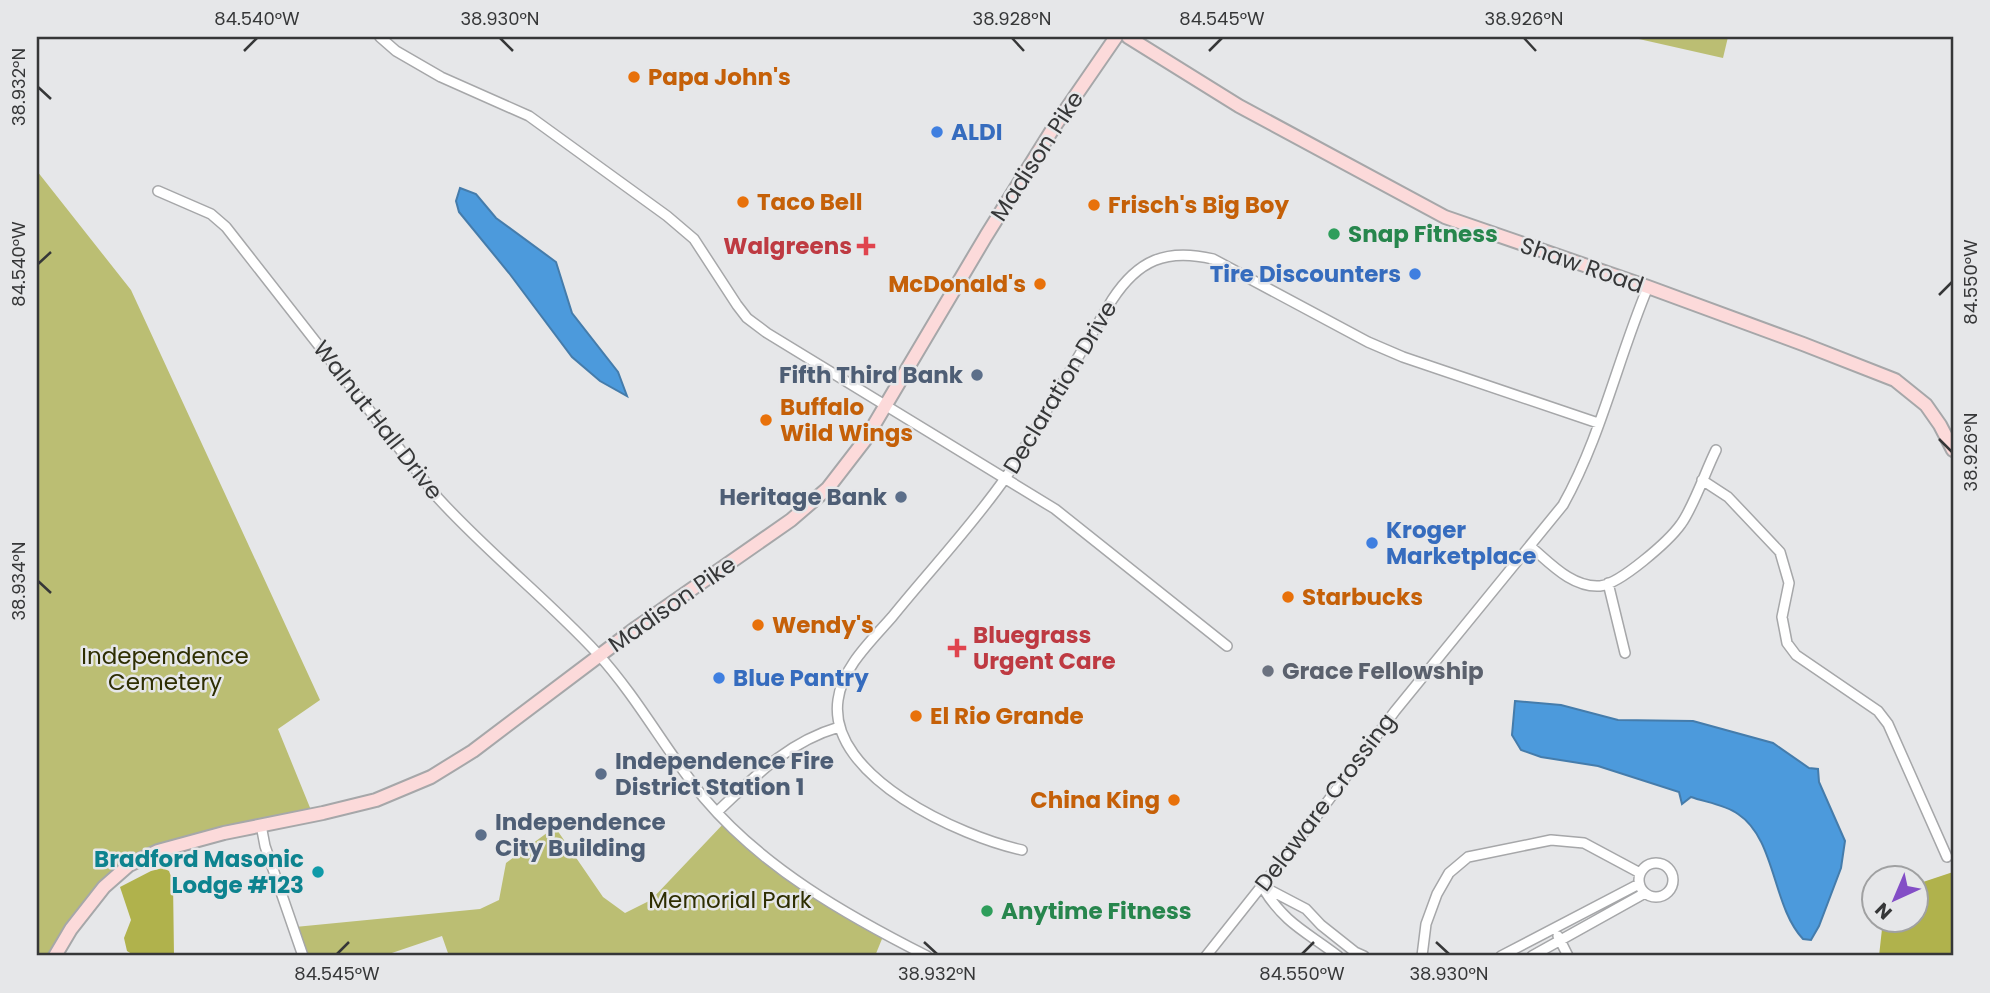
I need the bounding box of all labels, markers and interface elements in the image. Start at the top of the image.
text: 84.540°W [214,6,300,31]
text: 38.930°N [460,6,540,31]
text: 38.928°N [973,6,1051,31]
text: 84.545°W [1179,6,1265,31]
text: 38.926°N [1485,6,1563,31]
text: 38.932°N [6,48,31,126]
place label: Papa John's [648,61,791,93]
marker: Papa John's [626,69,642,85]
street label: Madison Pike [983,85,1091,227]
place label: ALDI [951,116,1002,148]
marker: ALDI [929,124,945,140]
place label: Taco Bell [757,186,863,218]
place label: Frisch's Big Boy [1108,189,1289,221]
marker: Taco Bell [735,194,751,210]
marker: Frisch's Big Boy [1086,197,1102,213]
place label: Snap Fitness [1348,218,1498,250]
text: 84.540°W [6,221,31,307]
marker: Snap Fitness [1326,226,1342,242]
street label: Shaw Road [1516,229,1648,301]
place label: Walgreens [723,230,852,262]
marker: Walgreens [858,238,874,254]
text: 84.550°W [1958,239,1983,325]
place label: Tire Discounters [1210,258,1401,290]
marker: Tire Discounters [1407,266,1423,282]
place label: McDonald's [888,268,1026,300]
marker: McDonald's [1032,276,1048,292]
street label: Declaration Drive [996,294,1124,480]
street label: Walnut Hall Drive [306,334,450,506]
place label: Fifth Third Bank [779,359,964,391]
marker: Fifth Third Bank [969,367,985,383]
place label: Buffalo Wild Wings [780,391,913,449]
marker: Buffalo Wild Wings [758,412,774,428]
text: 38.926°N [1958,413,1983,491]
place label: Heritage Bank [719,481,888,513]
marker: Heritage Bank [893,489,909,505]
place label: Kroger Marketplace [1386,514,1536,572]
marker: Kroger Marketplace [1364,535,1380,551]
text: 38.934°N [6,541,31,621]
street label: Madison Pike [602,548,742,660]
place label: Starbucks [1302,581,1423,613]
marker: Starbucks [1280,589,1296,605]
place label: Wendy's [772,609,874,641]
marker: Wendy's [750,617,766,633]
place label: Bluegrass Urgent Care [973,619,1116,677]
marker: Bluegrass Urgent Care [947,638,967,658]
park label: Independence Cemetery [81,640,249,698]
place label: Grace Fellowship [1282,655,1484,687]
place label: Blue Pantry [733,662,869,694]
marker: Grace Fellowship [1260,663,1276,679]
marker: Blue Pantry [711,670,727,686]
place label: El Rio Grande [930,700,1084,732]
street label: Delaware Crossing [1247,706,1403,898]
marker: El Rio Grande [908,708,924,724]
place label: Independence Fire District Station 1 [615,745,834,803]
marker: Independence Fire District Station 1 [593,766,609,782]
place label: China King [1030,784,1160,816]
marker: China King [1166,792,1182,808]
place label: Independence City Building [495,806,666,864]
marker: Independence City Building [473,827,489,843]
place label: Bradford Masonic Lodge #123 [94,843,304,901]
marker: Bradford Masonic Lodge #123 [310,864,326,880]
north arrow [1860,864,1930,934]
park label: Memorial Park [648,884,812,916]
place label: Anytime Fitness [1001,895,1192,927]
text: N [1869,896,1898,926]
marker: Anytime Fitness [979,903,995,919]
text: 84.545°W [294,961,380,986]
text: 38.932°N [898,961,976,986]
text: 84.550°W [1259,961,1345,986]
text: 38.930°N [1409,961,1489,986]

